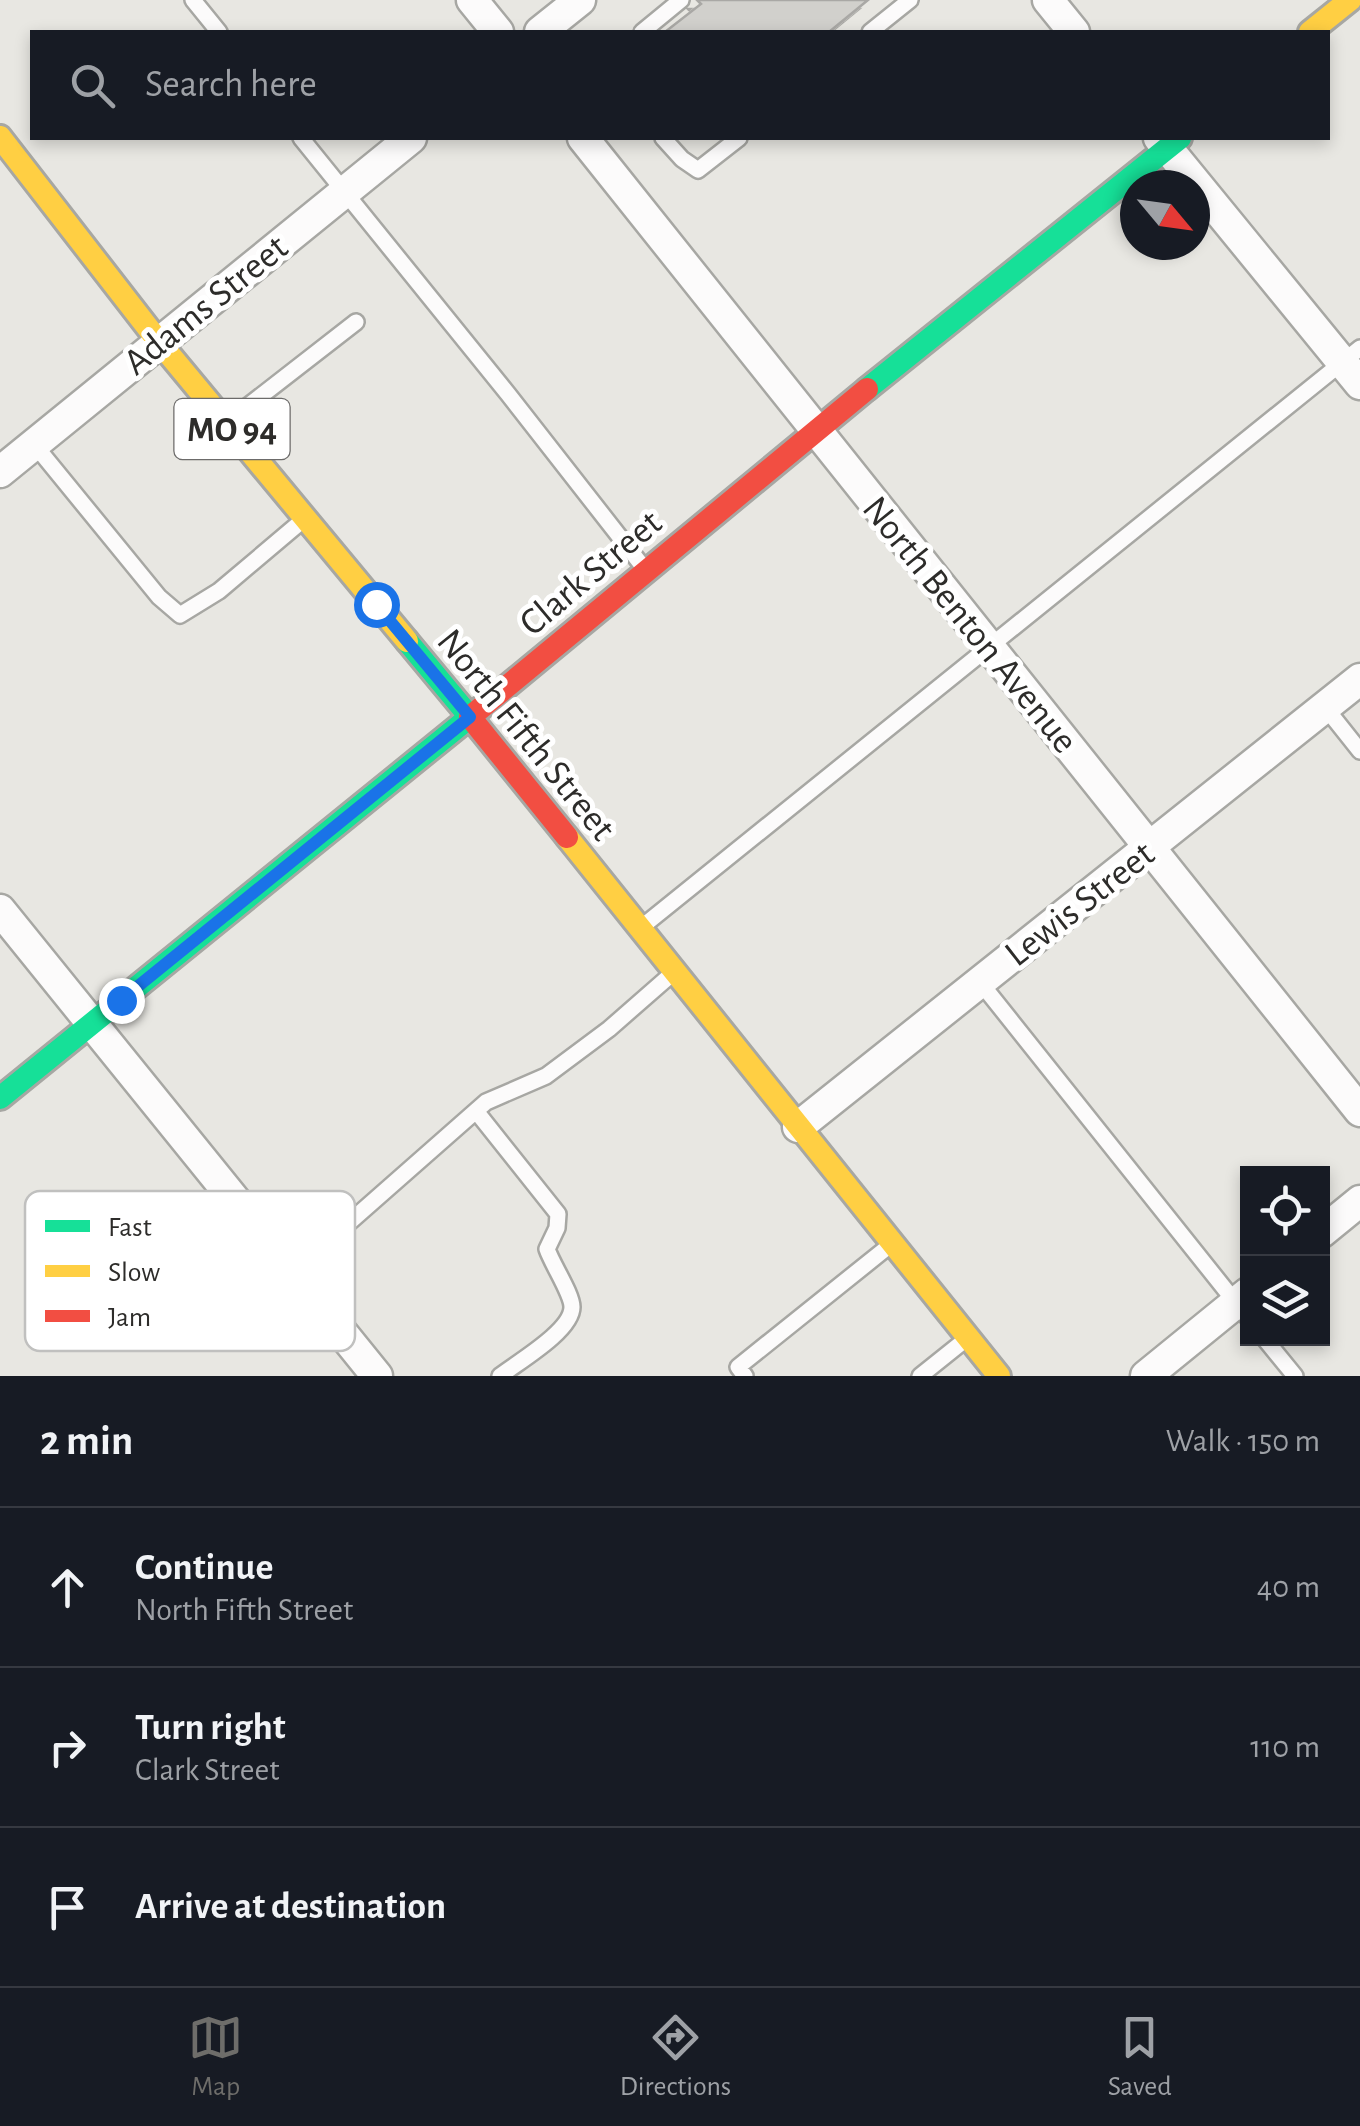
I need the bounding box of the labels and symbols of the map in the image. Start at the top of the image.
north arrow [1120,170,1210,260]
street label: Adams Street [117,228,295,383]
road number: MO 94 [174,399,290,459]
street label: North Benton Avenue [855,490,1084,761]
street label: Clark Street [513,504,669,643]
route start [354,582,400,628]
street label: North Fifth Street [429,623,622,848]
street label: Lewis Street [999,835,1162,974]
route end [99,978,145,1024]
legend [25,1191,355,1351]
text: Fast [108,1214,152,1242]
text: Slow [108,1259,160,1287]
text: Jam [108,1304,151,1332]

